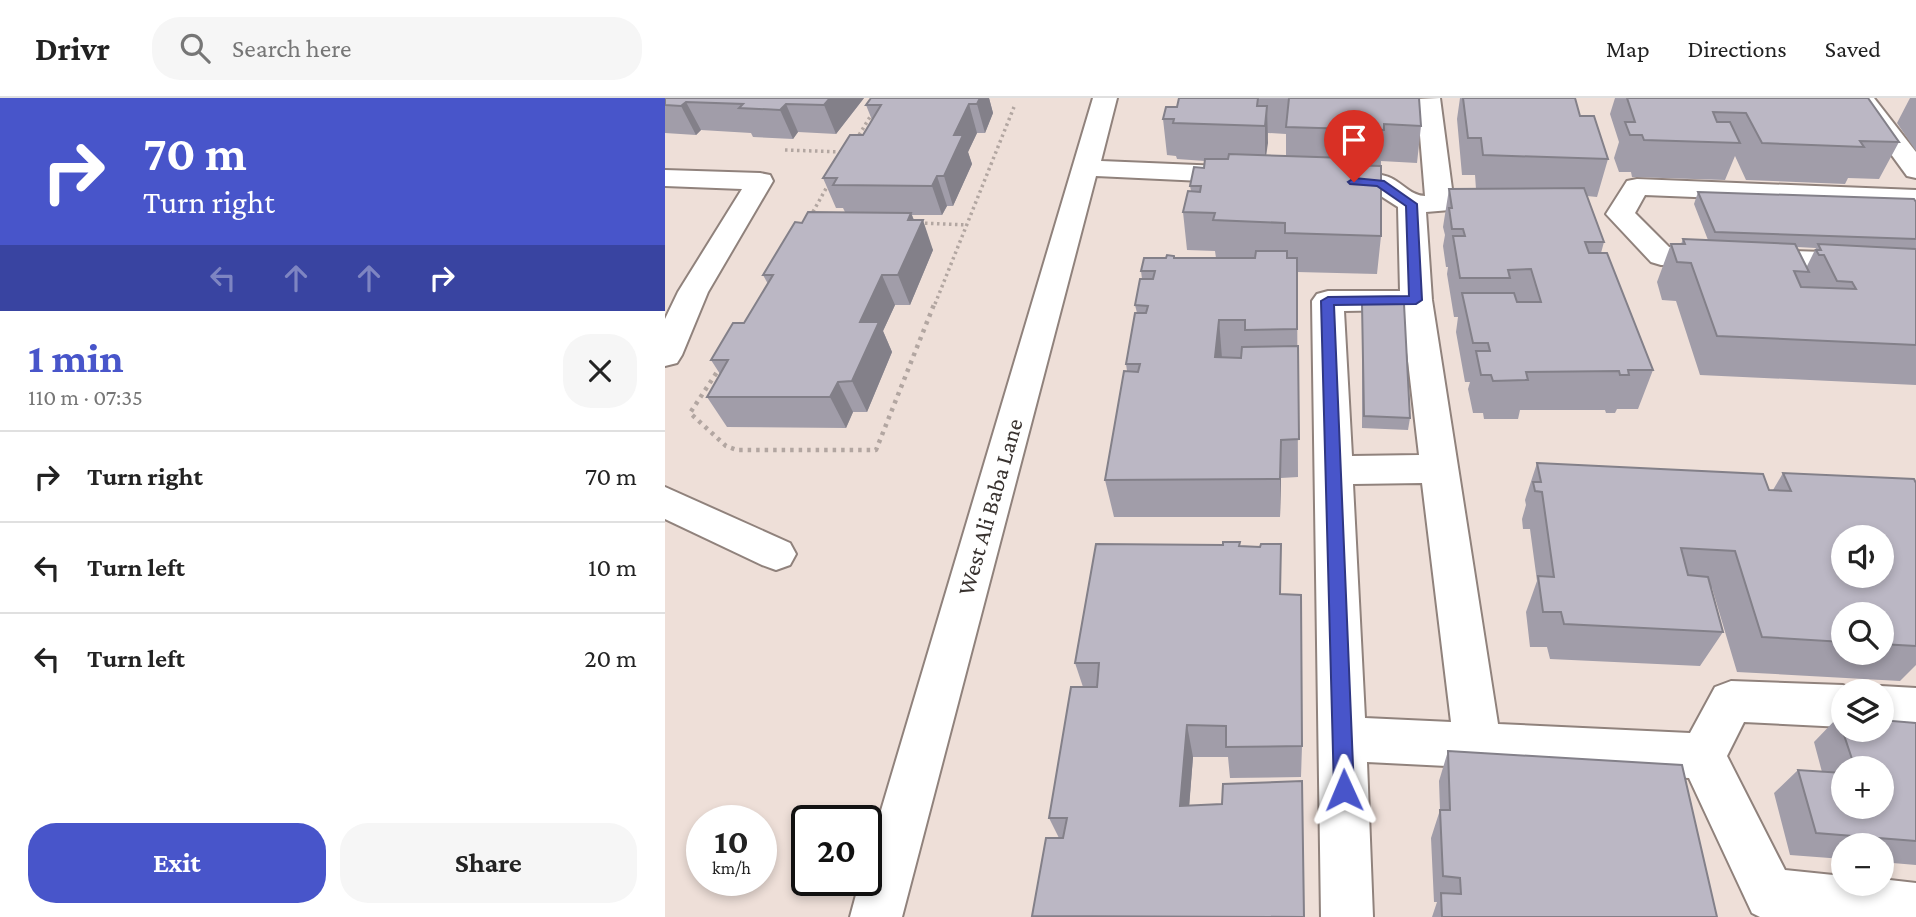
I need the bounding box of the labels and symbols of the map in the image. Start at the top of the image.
pin [1324,110,1384,182]
street label: West Ali Baba Lane [951,415,1028,598]
position arrow [1307,753,1381,827]
speed limit sign: 20 [791,805,882,896]

